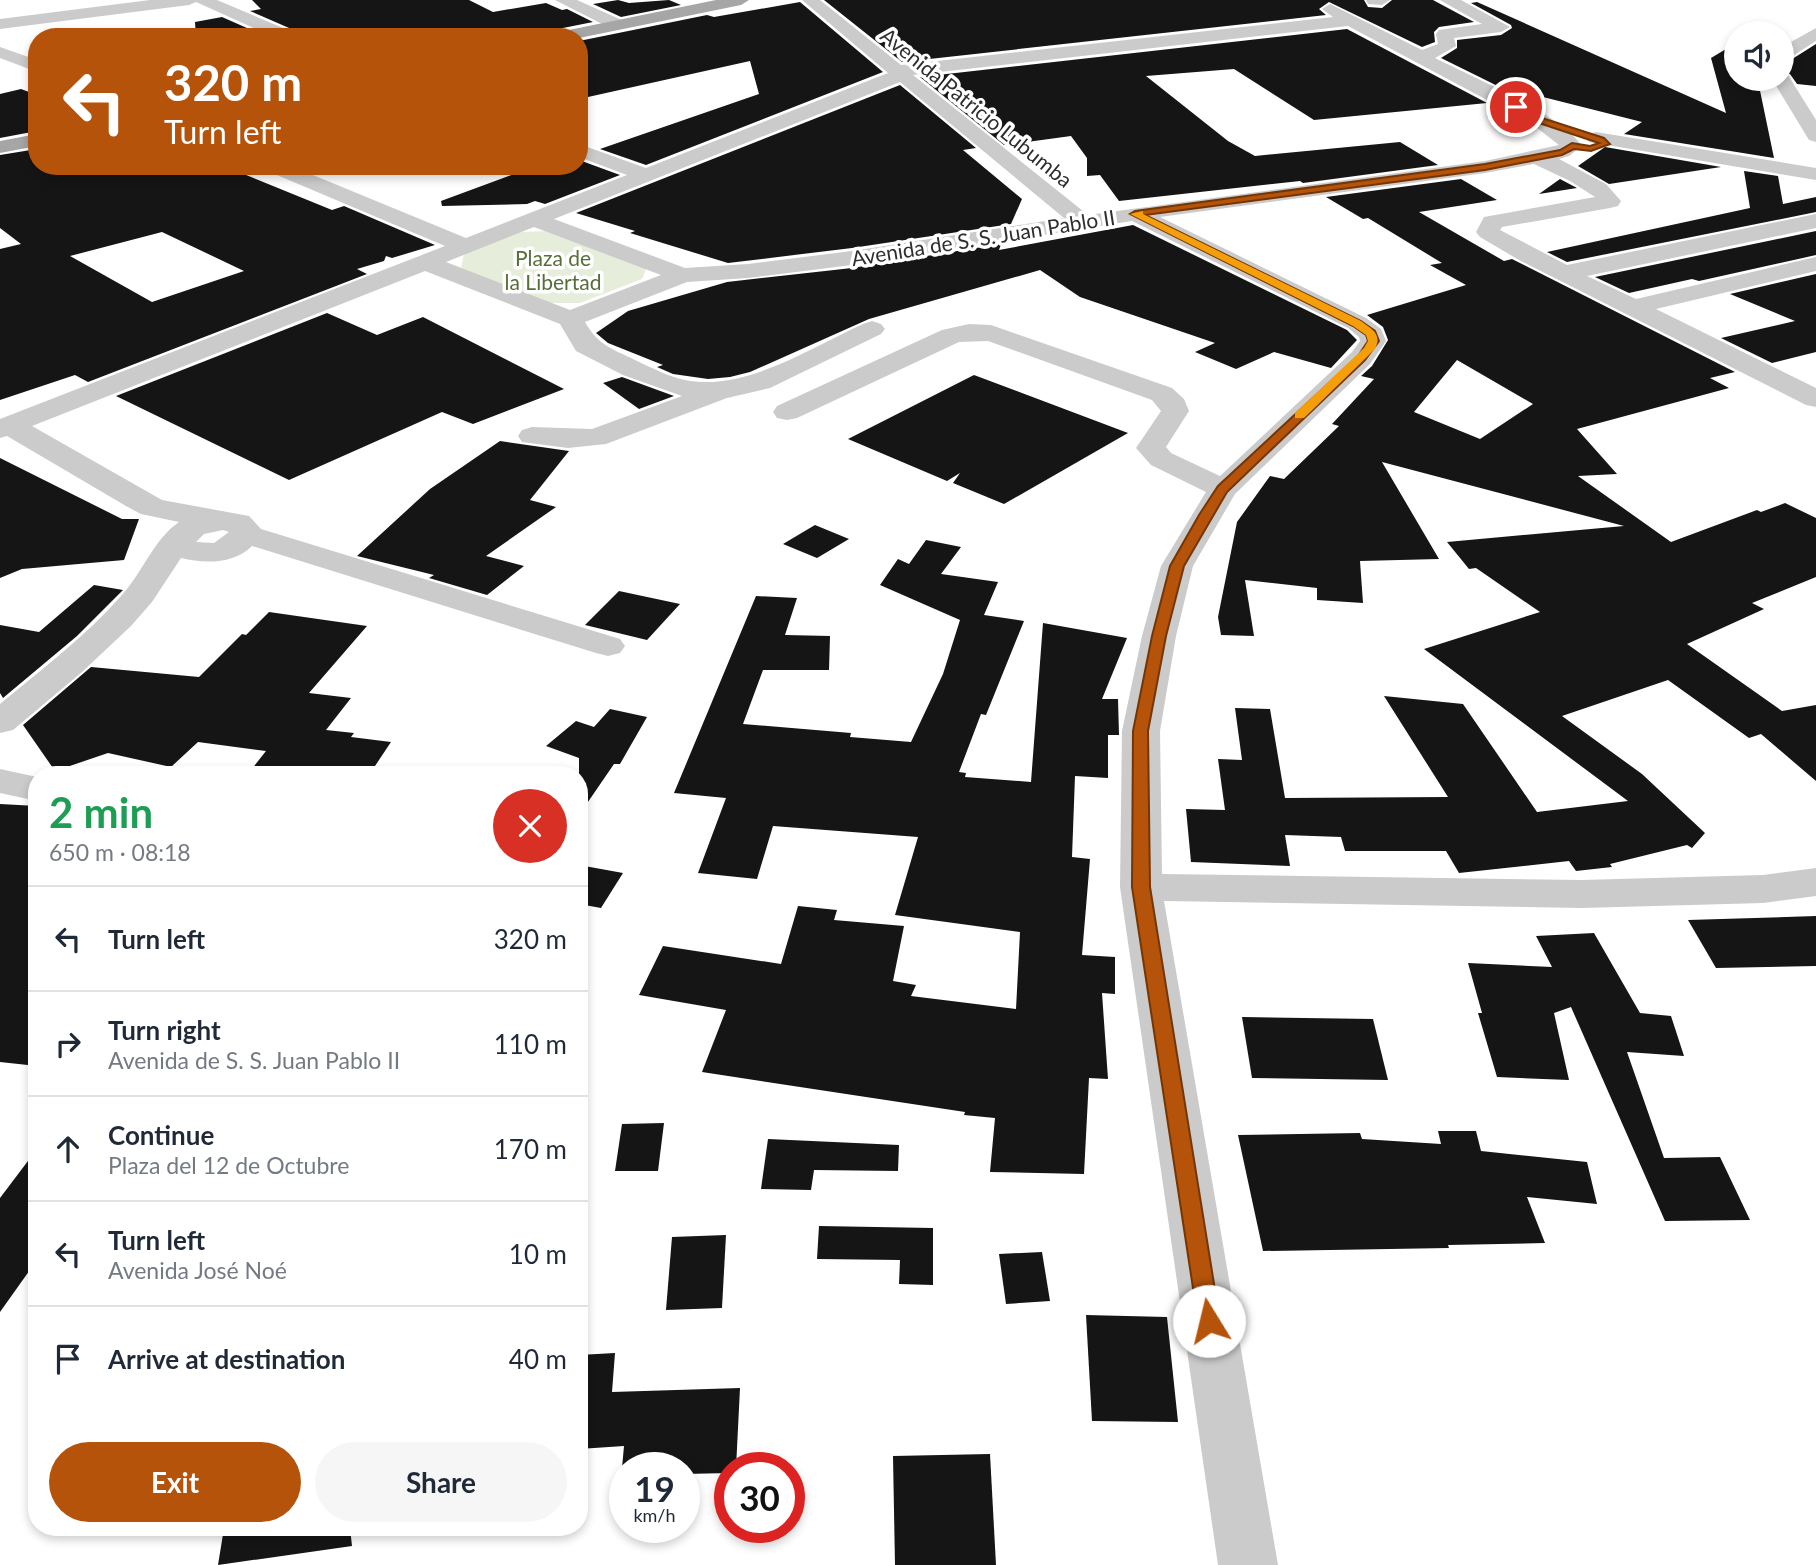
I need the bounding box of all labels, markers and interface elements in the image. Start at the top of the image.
map controls [1724,21,1794,91]
button: sound [1724,21,1794,91]
street label: Avenida Patricio Lubumba [876,22,1078,192]
text: 320 m [164,53,302,111]
icon: left [49,56,140,147]
pin [1486,77,1546,137]
icon: arrive [1497,88,1535,126]
text: Turn left [164,112,281,151]
street label: Avenida de S. S. Juan Pablo II [849,204,1117,270]
park label: Plaza de la Libertad [505,245,601,294]
text: 2 min [49,787,153,837]
button: close [493,789,567,863]
text: 650 m · 08:18 [49,838,191,866]
icon: left [49,920,87,958]
text: Turn left [108,923,205,955]
text: 320 m [494,923,567,955]
text: Turn right [108,1014,221,1046]
icon: right [49,1025,87,1063]
text: 110 m [494,1028,567,1060]
text: Avenida de S. S. Juan Pablo II [108,1046,400,1074]
text: Continue [108,1119,214,1151]
icon: ahead [49,1130,87,1168]
text: 170 m [494,1133,567,1165]
text: Plaza del 12 de Octubre [108,1151,349,1179]
text: Turn left [108,1224,205,1256]
icon: left [49,1235,87,1273]
text: 10 m [509,1238,567,1270]
text: Avenida José Noé [108,1256,287,1284]
position arrow [1172,1284,1246,1358]
icon: arrive [49,1340,87,1378]
text: Arrive at destination [108,1343,345,1375]
text: 40 m [509,1343,567,1375]
button: Exit [49,1442,301,1522]
button: Share [315,1442,567,1522]
speed limit sign: 30 [714,1452,805,1543]
text: 19 [634,1467,675,1509]
text: km/h [633,1504,676,1526]

